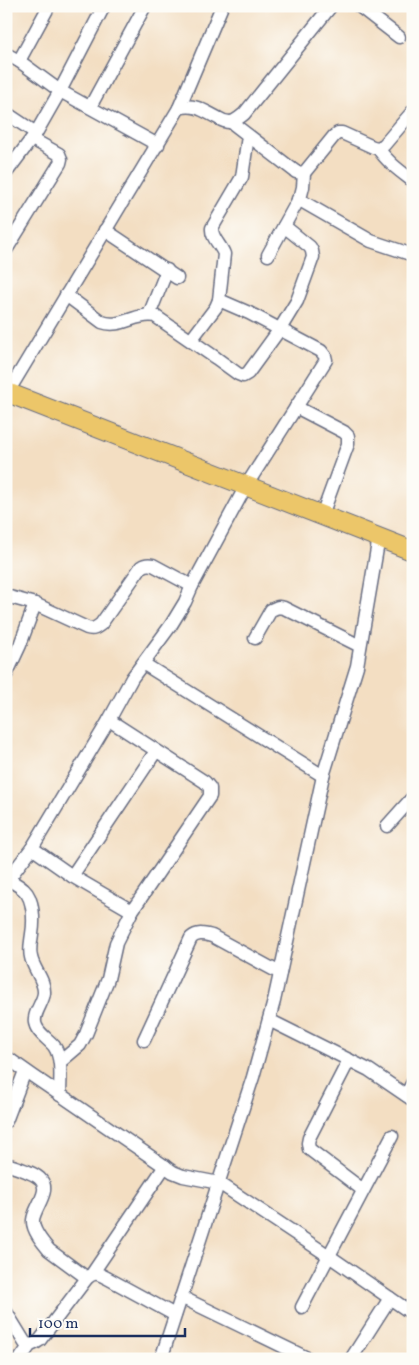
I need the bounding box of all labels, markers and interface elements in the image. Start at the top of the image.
scale bar [30,1305,185,1337]
text: 100 m [38,1314,78,1335]

